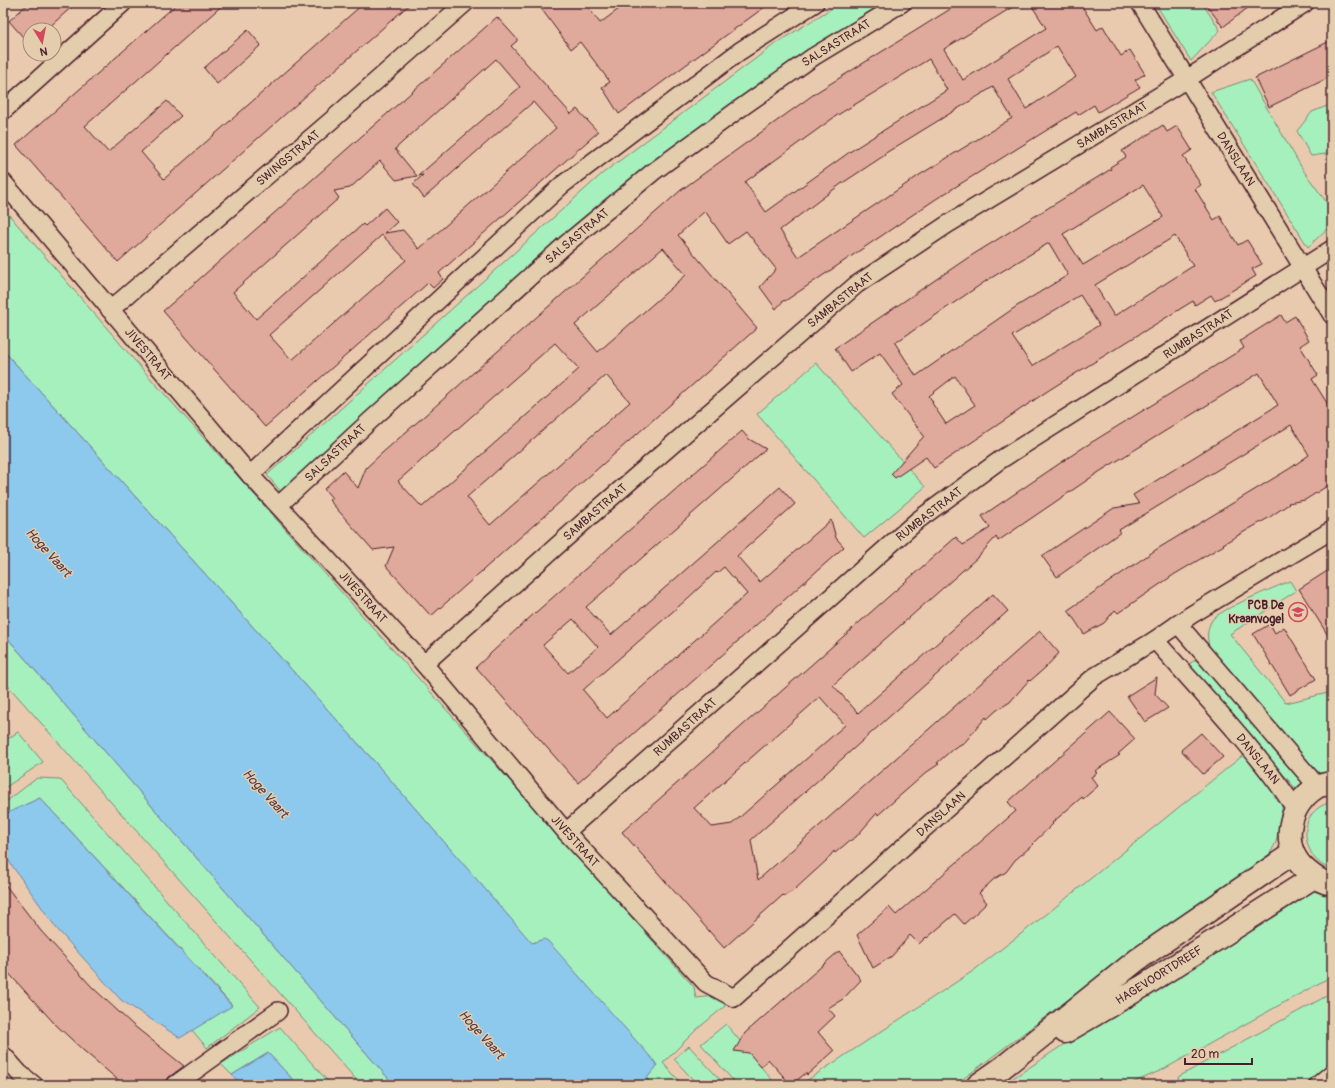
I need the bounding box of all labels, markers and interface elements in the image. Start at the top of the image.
street label: SALSASTRAAT [799,16,874,71]
north arrow [22,22,62,62]
text: N [38,44,48,59]
street label: SAMBASTRAAT [1074,98,1151,152]
street label: SWINGSTRAAT [253,127,323,189]
street label: DANSLAAN [1213,129,1258,189]
street label: SALSASTRAAT [543,205,612,267]
street label: SAMBASTRAAT [805,269,876,331]
street label: RUMBASTRAAT [1161,306,1236,362]
street label: JIVESTRAAT [121,325,174,384]
street label: SALSASTRAAT [302,421,369,486]
street label: SAMBASTRAAT [560,480,631,544]
street label: RUMBASTRAAT [893,484,966,545]
water label: Hoge Vaart [22,525,76,582]
street label: JIVESTRAAT [335,568,390,627]
place label: PCB De Kraanvogel [1228,598,1285,627]
school or university icon: PCB De Kraanvogel [1287,601,1309,623]
street label: RUMBASTRAAT [651,695,720,760]
street label: DANSLAAN [1233,731,1283,788]
water label: Hoge Vaart [239,766,293,823]
street label: DANSLAAN [914,788,969,840]
street label: JIVESTRAAT [547,812,602,871]
street label: HAGEVOORTDREEF [1113,943,1206,1008]
water label: Hoge Vaart [455,1007,509,1064]
scale bar [1185,1040,1252,1066]
text: 20 m [1191,1047,1220,1062]

